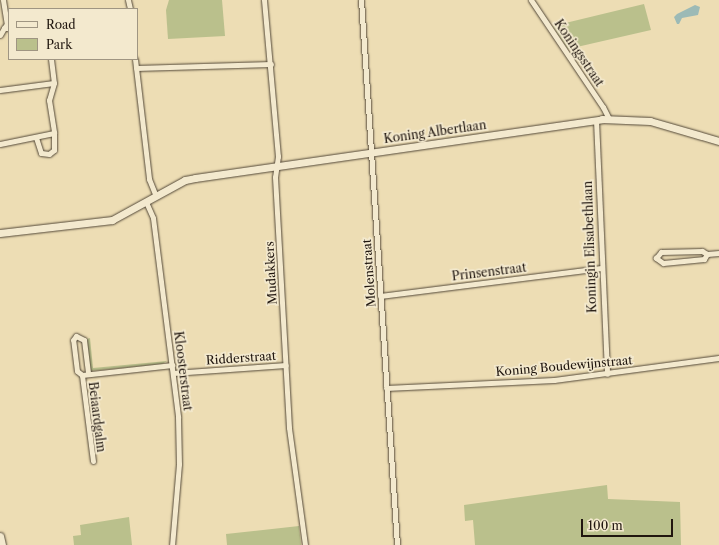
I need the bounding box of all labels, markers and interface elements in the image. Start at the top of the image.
legend [8,8,138,60]
text: Road [46,17,76,32]
street label: Koningsstraat [551,17,607,89]
text: Park [46,37,72,52]
street label: Koning Albertlaan [383,118,487,146]
street label: Koningin Elisabethlaan [580,181,600,313]
street label: Molenstraat [359,238,379,308]
street label: Mudakkers [262,241,280,305]
street label: Prinsenstraat [451,260,527,284]
street label: Kloosterstraat [171,330,195,412]
street label: Ridderstraat [206,348,276,368]
street label: Koning Boudewijnstraat [495,353,633,379]
street label: Beiaardgalm [86,381,108,453]
scale bar [583,511,675,537]
text: 100 m [588,518,623,533]

